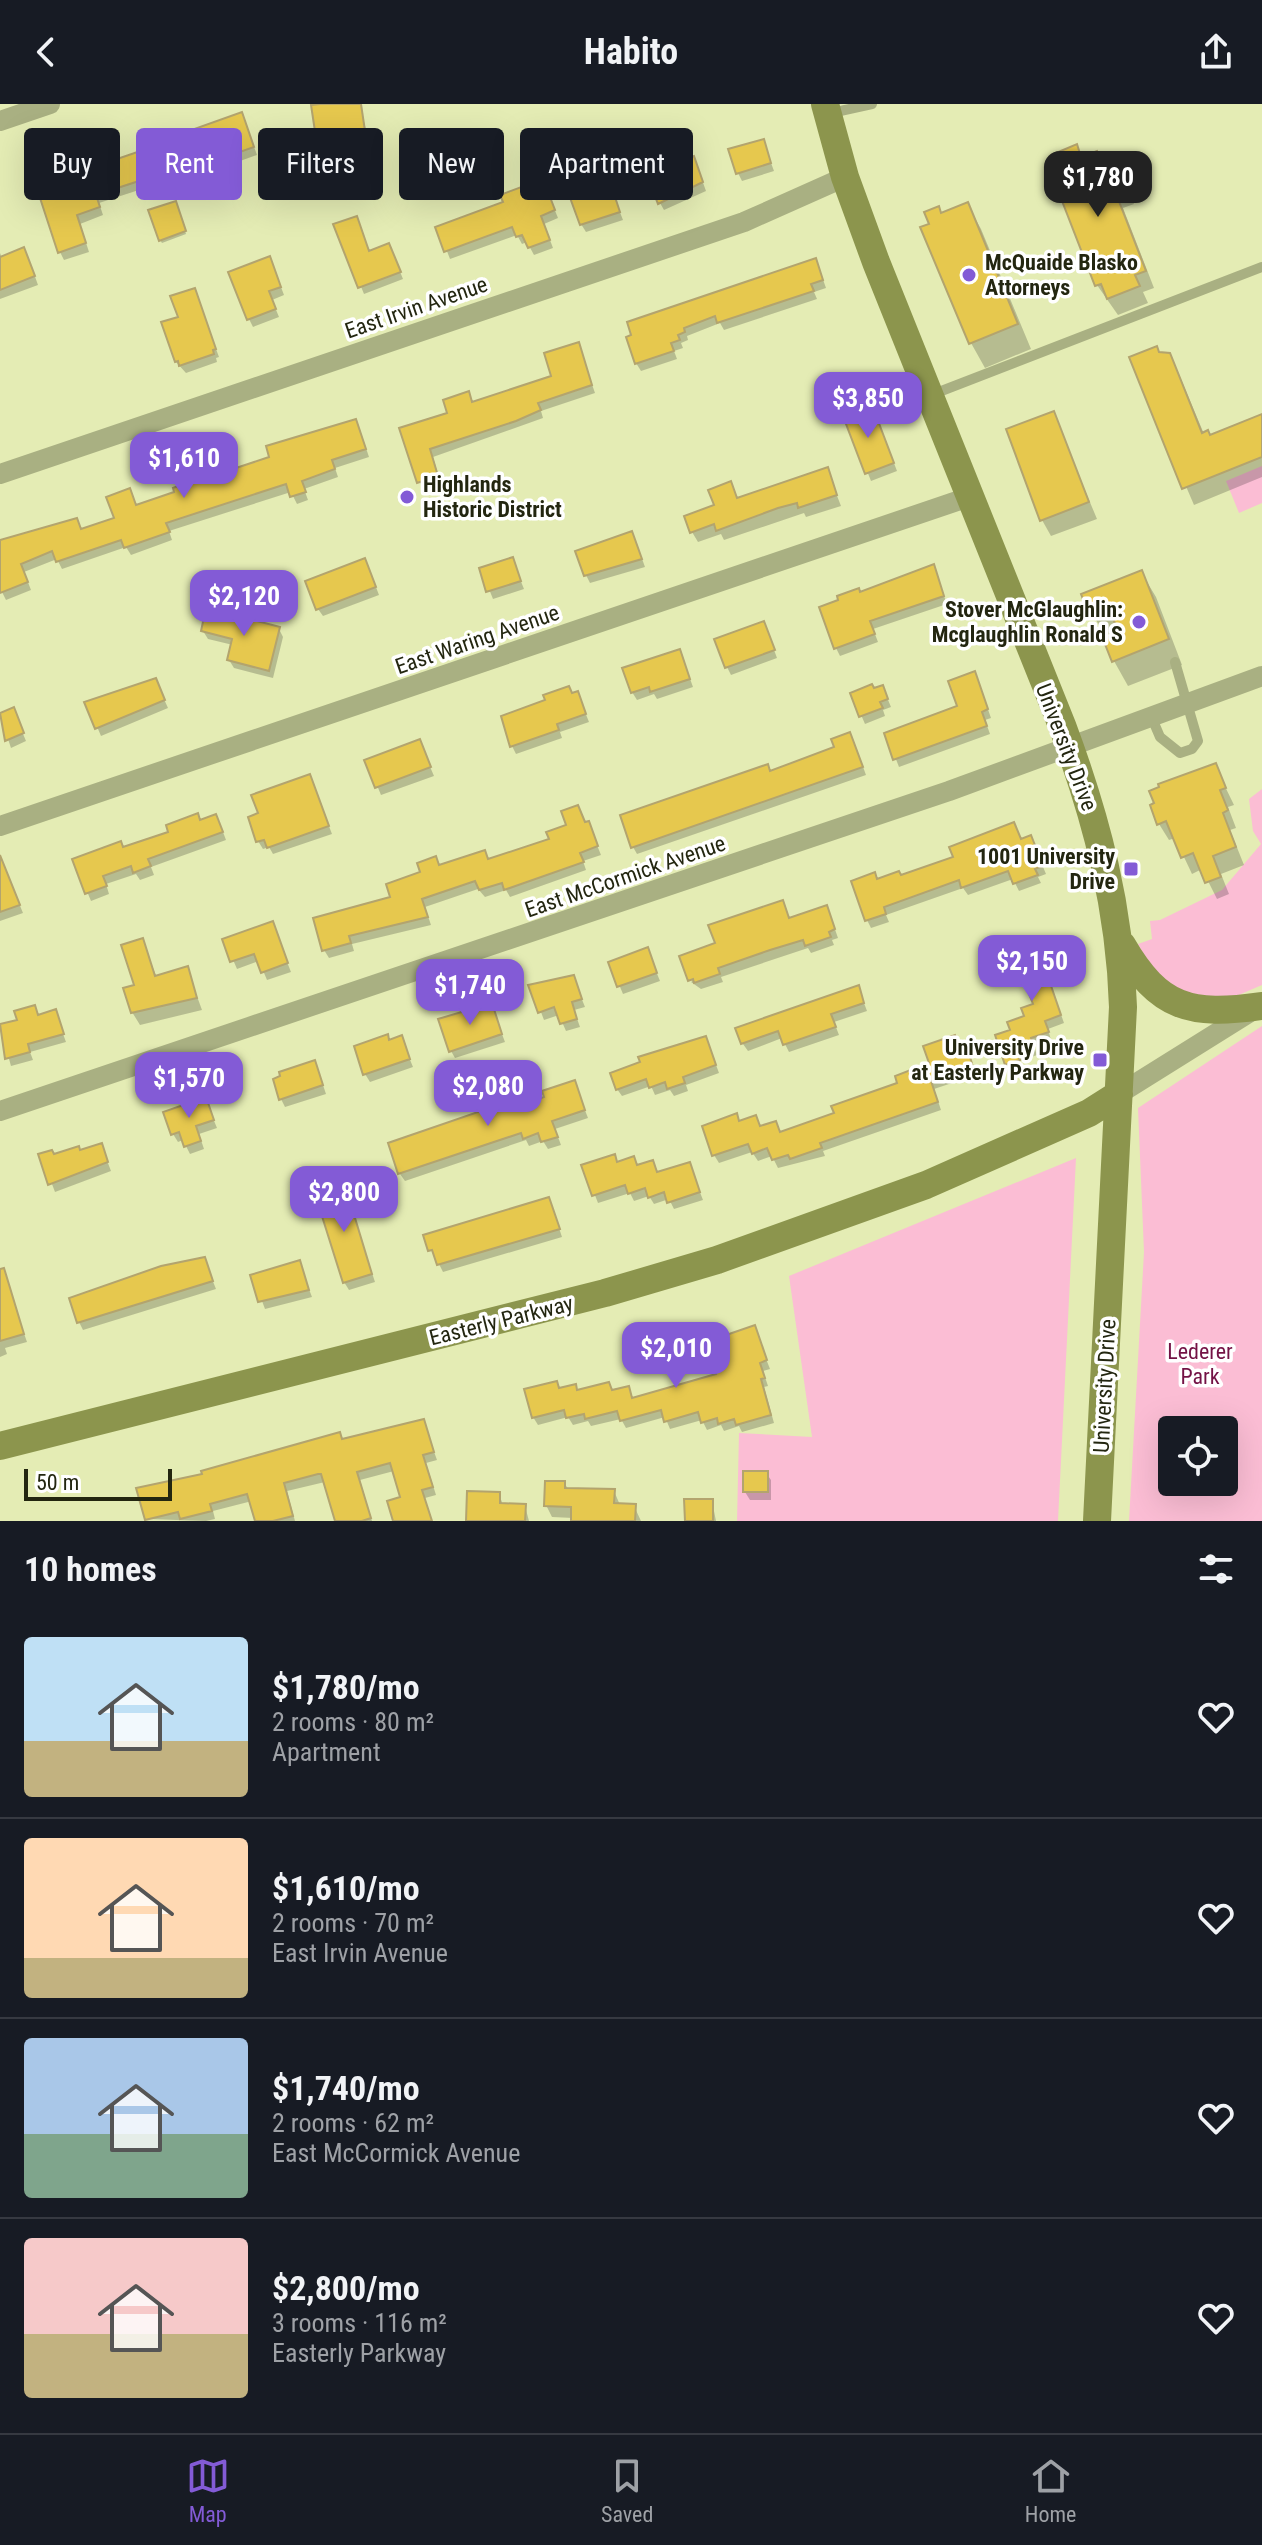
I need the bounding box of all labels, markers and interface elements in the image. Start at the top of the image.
icon: back [24,30,68,74]
icon: share [1194,30,1238,74]
text: Habito [584,31,678,73]
chip: Buy [24,128,120,200]
chip: Rent [136,128,242,200]
chip: Filters [258,128,383,200]
chip: New [399,128,504,200]
chip: Apartment [520,128,693,200]
pin: $1,780 [1033,151,1163,219]
text: $1,780 [1062,162,1134,192]
place label: McQuaide Blasko Attorneys [985,250,1138,300]
marker: McQuaide Blasko Attorneys [960,266,978,284]
street label: East Irvin Avenue [342,271,491,344]
pin: $3,850 [803,372,933,440]
text: $3,850 [832,383,904,413]
pin: $1,610 [119,432,249,500]
text: $1,610 [148,443,220,473]
place label: Highlands Historic District [423,472,562,522]
marker: Highlands Historic District [398,488,416,506]
pin: $2,120 [179,570,309,638]
text: $2,120 [208,581,280,611]
place label: Stover McGlaughlin: Mcglaughlin Ronald S [932,597,1123,647]
street label: East Waring Avenue [392,600,562,679]
marker: Stover McGlaughlin: Mcglaughlin Ronald S [1130,613,1148,631]
street label: University Drive [1031,680,1102,814]
street label: East McCormick Avenue [522,830,729,922]
place label: 1001 University Drive [977,844,1115,894]
marker: 1001 University Drive [1122,860,1140,878]
pin: $2,150 [967,935,1097,1003]
text: $2,150 [996,946,1068,976]
pin: $1,740 [405,959,535,1027]
text: $1,740 [434,970,506,1000]
place label: University Drive at Easterly Parkway [911,1035,1084,1085]
marker: University Drive at Easterly Parkway [1091,1051,1109,1069]
pin: $1,570 [124,1052,254,1120]
pin: $2,080 [423,1060,553,1128]
text: $1,570 [153,1063,225,1093]
text: $2,080 [452,1071,524,1101]
pin: $2,800 [279,1166,409,1234]
text: $2,800 [308,1177,380,1207]
street label: Easterly Parkway [427,1291,576,1350]
street label: University Drive [1089,1318,1120,1454]
pin: $2,010 [611,1322,741,1390]
text: $2,010 [640,1333,712,1363]
park label: Lederer Park [1167,1339,1233,1389]
map controls [1158,1416,1238,1496]
button: locate [1158,1416,1238,1496]
scale bar [24,1465,172,1501]
text: 50 m [36,1470,79,1495]
icon: filters [1194,1547,1238,1591]
text: 10 homes [24,1549,157,1589]
text: $1,780/mo [272,1667,420,1707]
icon: home [88,1669,184,1765]
icon: heart [1194,1695,1238,1739]
text: 2 rooms · 80 m² [272,1707,434,1737]
text: Apartment [272,1737,381,1767]
text: $1,610/mo [272,1868,420,1908]
icon: home [88,1870,184,1966]
icon: heart [1194,1896,1238,1940]
text: 2 rooms · 70 m² [272,1908,434,1938]
text: East Irvin Avenue [272,1938,448,1968]
text: $1,740/mo [272,2068,420,2108]
icon: home [88,2070,184,2166]
icon: heart [1194,2096,1238,2140]
text: 2 rooms · 62 m² [272,2108,434,2138]
text: East McCormick Avenue [272,2138,520,2168]
text: $2,800/mo [272,2268,420,2308]
icon: home [88,2270,184,2366]
icon: heart [1194,2296,1238,2340]
text: 3 rooms · 116 m² [272,2308,447,2338]
text: Easterly Parkway [272,2338,446,2368]
tab: Map [186,2454,230,2527]
tab: Saved [601,2454,653,2527]
tab: Home [1025,2454,1076,2527]

